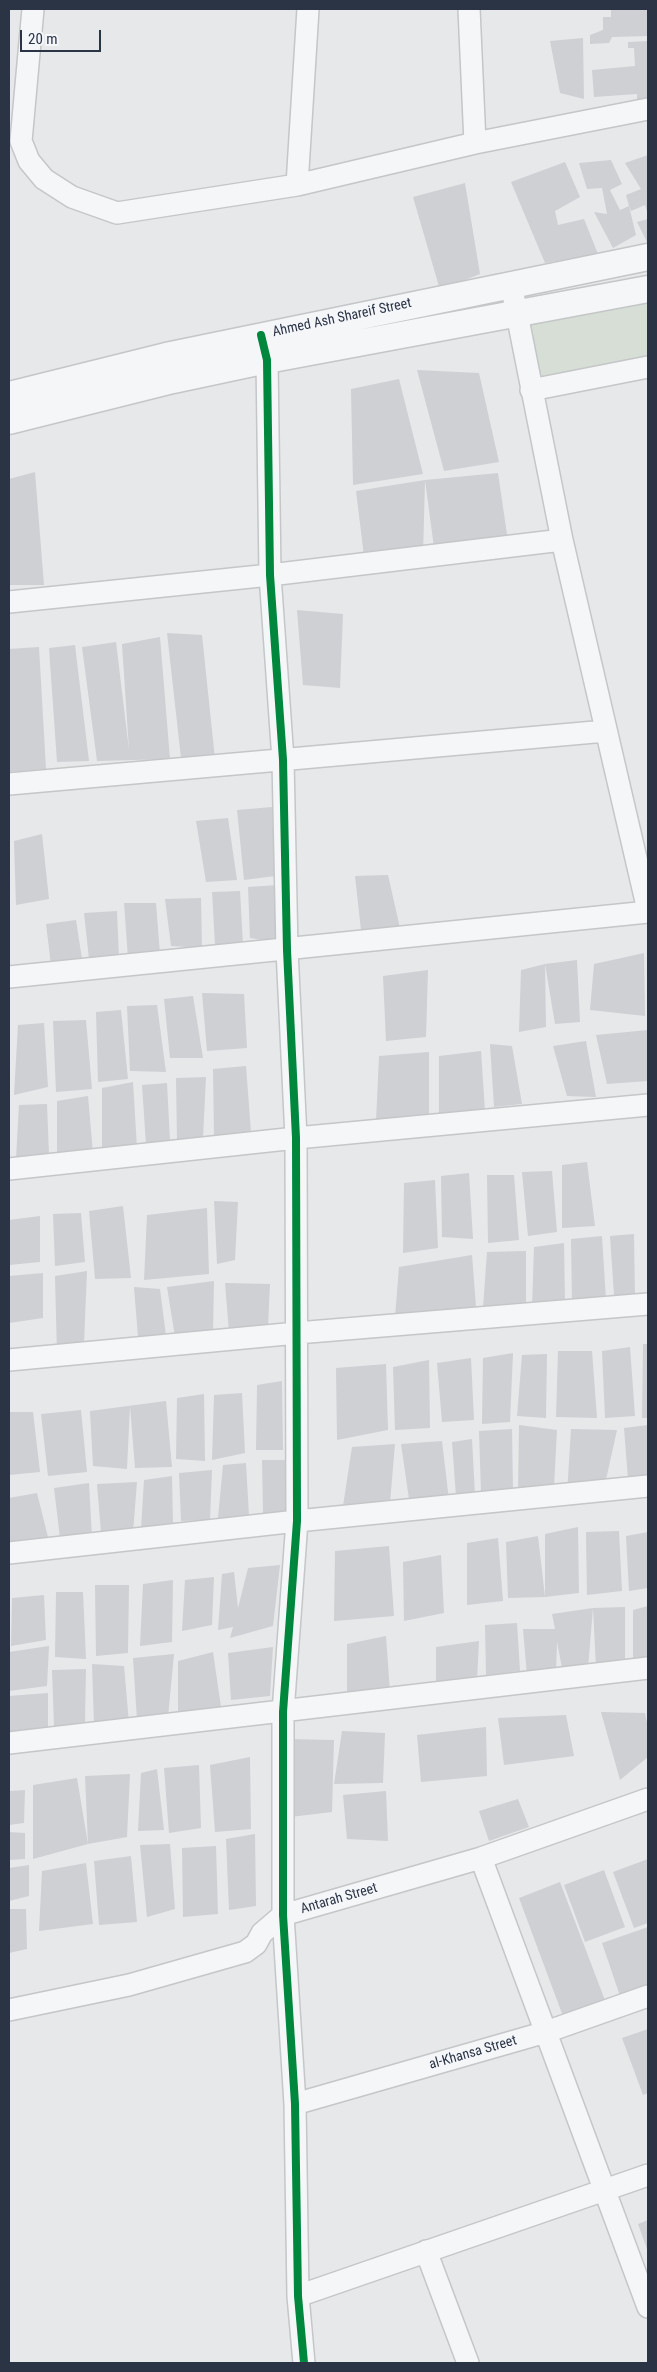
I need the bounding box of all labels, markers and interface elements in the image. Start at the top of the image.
scale bar [22,20,104,52]
text: 20 m [28,30,58,48]
street label: Ahmed Ash Shareif Street [271,295,413,341]
street label: Antarah Street [299,1880,379,1918]
street label: al-Khansa Street [427,2032,519,2074]

